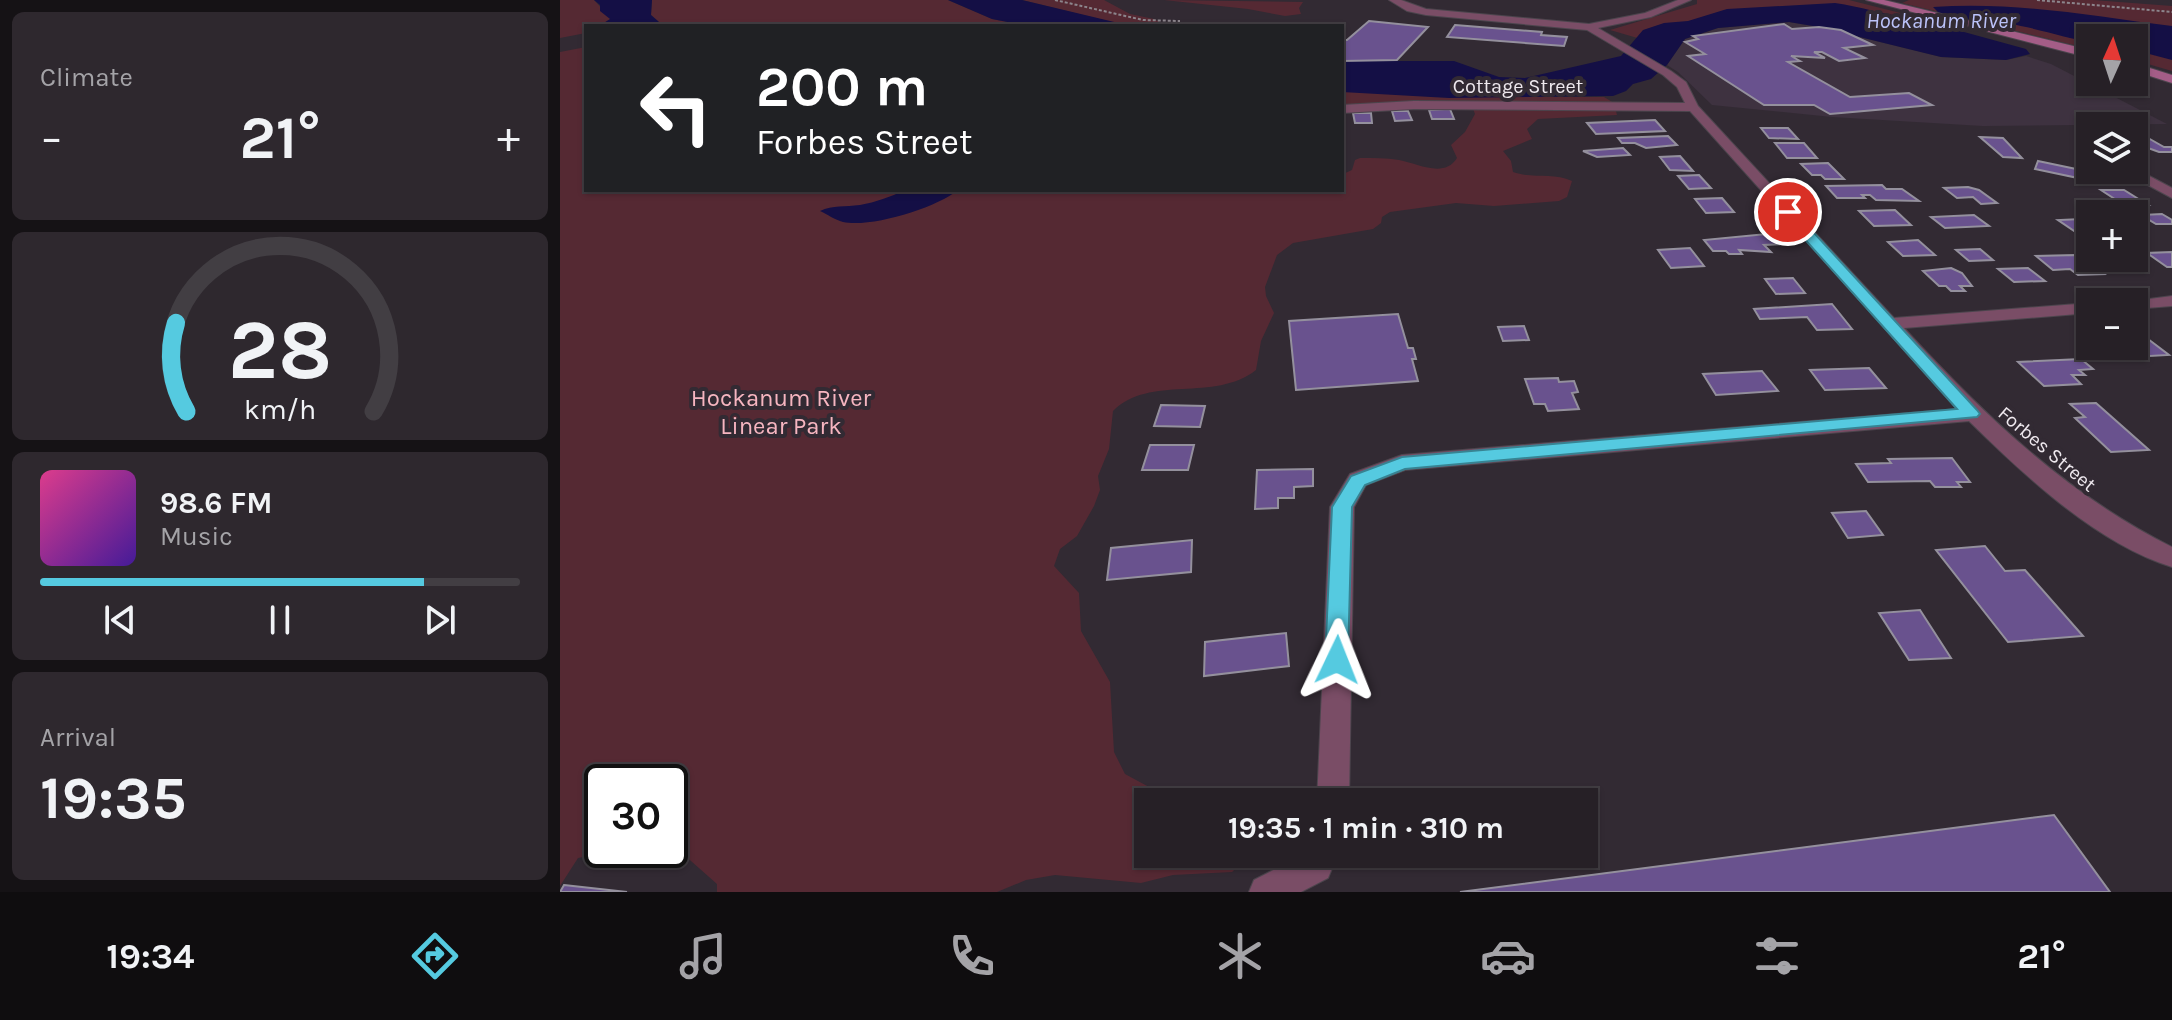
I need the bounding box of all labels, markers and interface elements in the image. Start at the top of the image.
water label: Hockanum River [1866,8,2017,34]
north arrow [2076,24,2148,96]
map controls [2076,24,2148,360]
text: 200 m [756,54,928,119]
icon: left [624,56,728,160]
text: Climate [40,62,133,93]
street label: Cottage Street [1453,75,1584,98]
text: 21° [240,103,321,173]
text: − [40,112,63,163]
text: + [497,112,520,163]
button: layers [2076,112,2148,184]
text: Forbes Street [756,121,973,163]
pin [1754,178,1822,246]
icon: arrive [1766,190,1810,234]
button: + [2076,200,2148,272]
button: − [2076,288,2148,360]
text: 28 [228,302,332,399]
park label: Hockanum River Linear Park [691,384,871,440]
text: km/h [244,393,316,426]
street label: Forbes Street [1994,402,2101,497]
text: 98.6 FM [160,485,273,521]
text: Music [160,521,233,552]
icon: previous [98,598,142,642]
icon: pause [258,598,302,642]
icon: next [418,598,462,642]
position arrow [1295,618,1379,702]
text: Arrival [40,722,116,753]
text: 19:35 [40,763,186,833]
speed limit sign: 30 [584,764,688,868]
text: 19:35 · 1 min · 310 m [1228,810,1504,846]
icon: directions [407,928,463,984]
icon: music [675,928,731,984]
icon: phone [944,928,1000,984]
icon: climate [1212,928,1268,984]
icon: car [1480,928,1536,984]
icon: filters [1749,928,1805,984]
text: 19:34 [106,935,195,977]
text: 21° [2017,935,2066,977]

